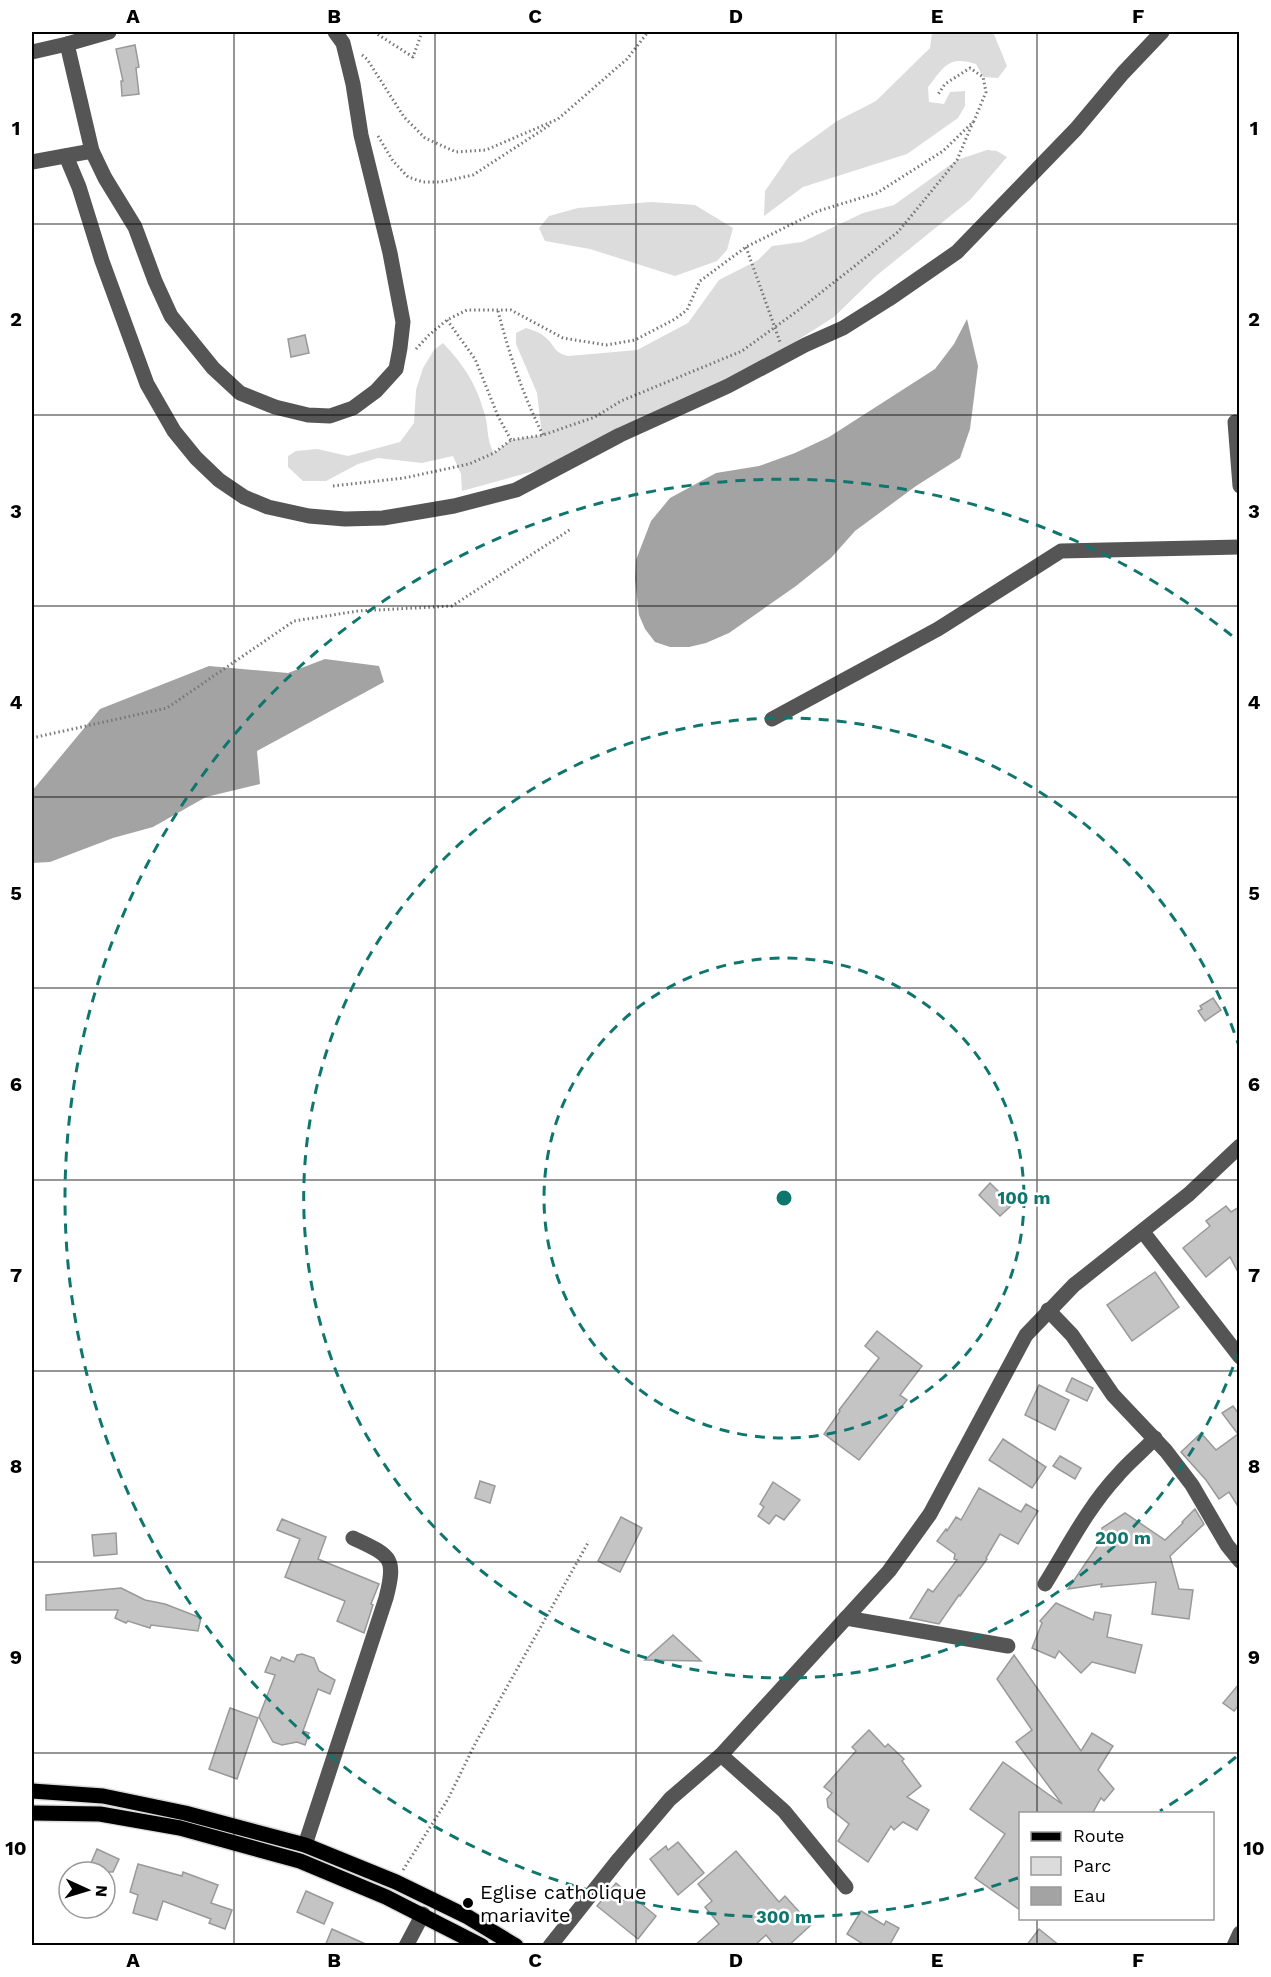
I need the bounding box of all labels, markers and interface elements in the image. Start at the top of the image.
text: A [126,4,140,28]
text: B [327,4,341,28]
text: C [528,4,542,28]
text: D [729,4,743,28]
text: E [931,4,943,28]
text: F [1132,4,1144,28]
text: 1 [12,116,20,140]
text: 1 [1250,116,1258,140]
text: 2 [10,307,22,331]
text: 2 [1248,307,1260,331]
text: 3 [10,499,22,523]
text: 3 [1248,499,1260,523]
text: 4 [10,690,23,714]
text: 4 [1248,690,1261,714]
text: 5 [10,881,22,905]
text: 5 [1248,881,1260,905]
text: 6 [10,1072,22,1096]
text: 6 [1248,1072,1260,1096]
text: 100 m [997,1187,1051,1208]
centre of rings [774,1188,794,1208]
text: 7 [10,1263,22,1287]
text: 7 [1248,1263,1260,1287]
text: 8 [10,1454,22,1478]
text: 8 [1248,1454,1260,1478]
text: 200 m [1095,1527,1151,1548]
text: 9 [10,1645,22,1669]
text: 9 [1248,1645,1260,1669]
legend [1019,1812,1214,1920]
text: Route [1073,1825,1125,1846]
text: 10 [5,1836,27,1860]
text: 10 [1243,1836,1265,1860]
text: Parc [1073,1855,1111,1876]
north arrow [57,1860,117,1920]
place label: Eglise catholique mariavite [480,1880,646,1927]
text: N [92,1884,111,1898]
text: Eau [1073,1885,1106,1906]
marker: Eglise catholique mariavite [461,1896,475,1910]
text: 300 m [756,1906,812,1927]
text: A [126,1948,140,1972]
text: B [327,1948,341,1972]
text: C [528,1948,542,1972]
text: D [729,1948,743,1972]
text: E [931,1948,943,1972]
text: F [1132,1948,1144,1972]

